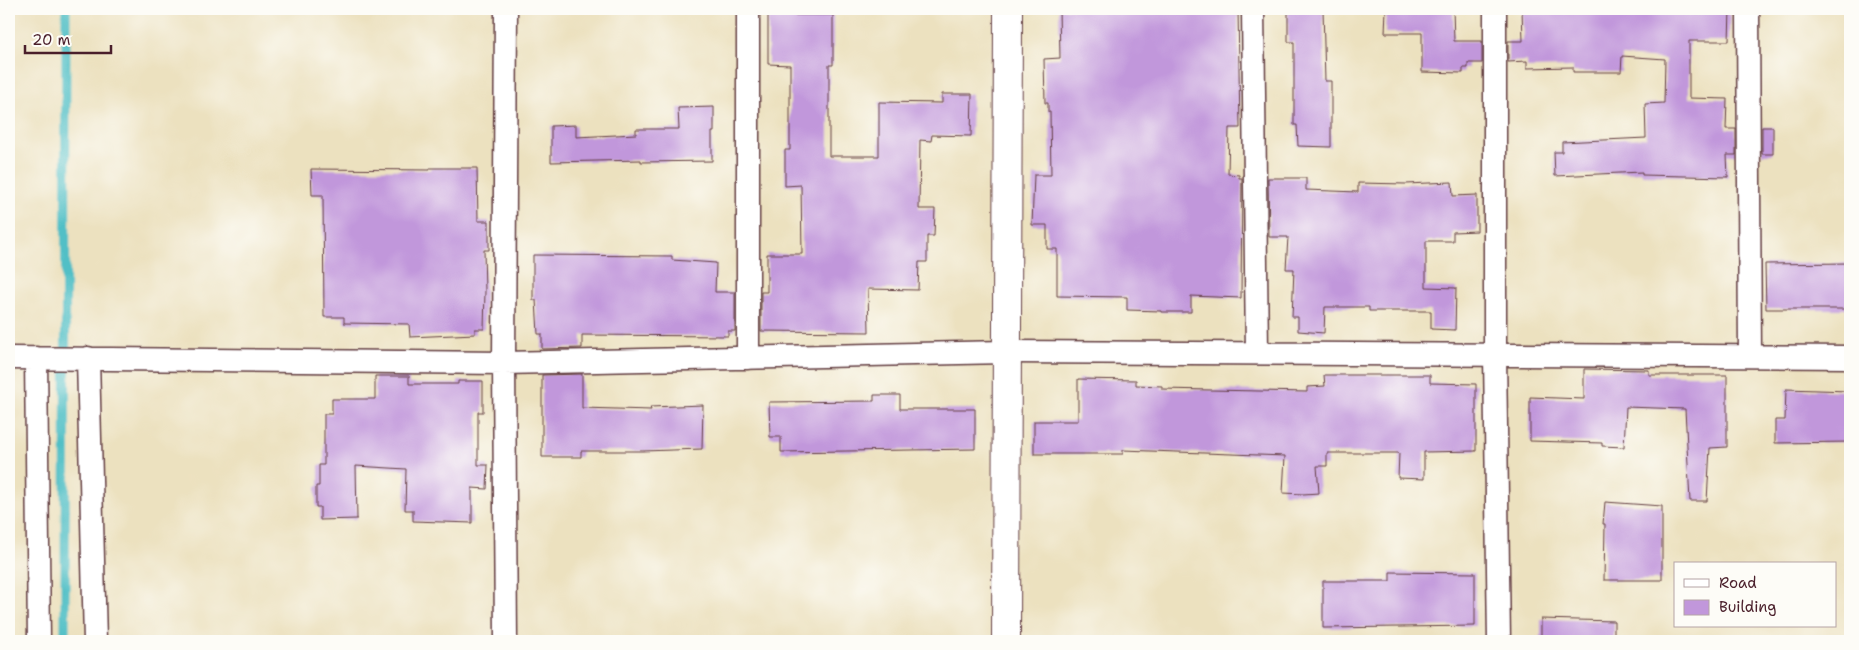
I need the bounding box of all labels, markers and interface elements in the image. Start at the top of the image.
scale bar [25,22,111,54]
text: 20 m [32,30,71,50]
legend [1674,562,1836,628]
text: Road [1719,573,1757,593]
text: Building [1719,597,1776,617]

